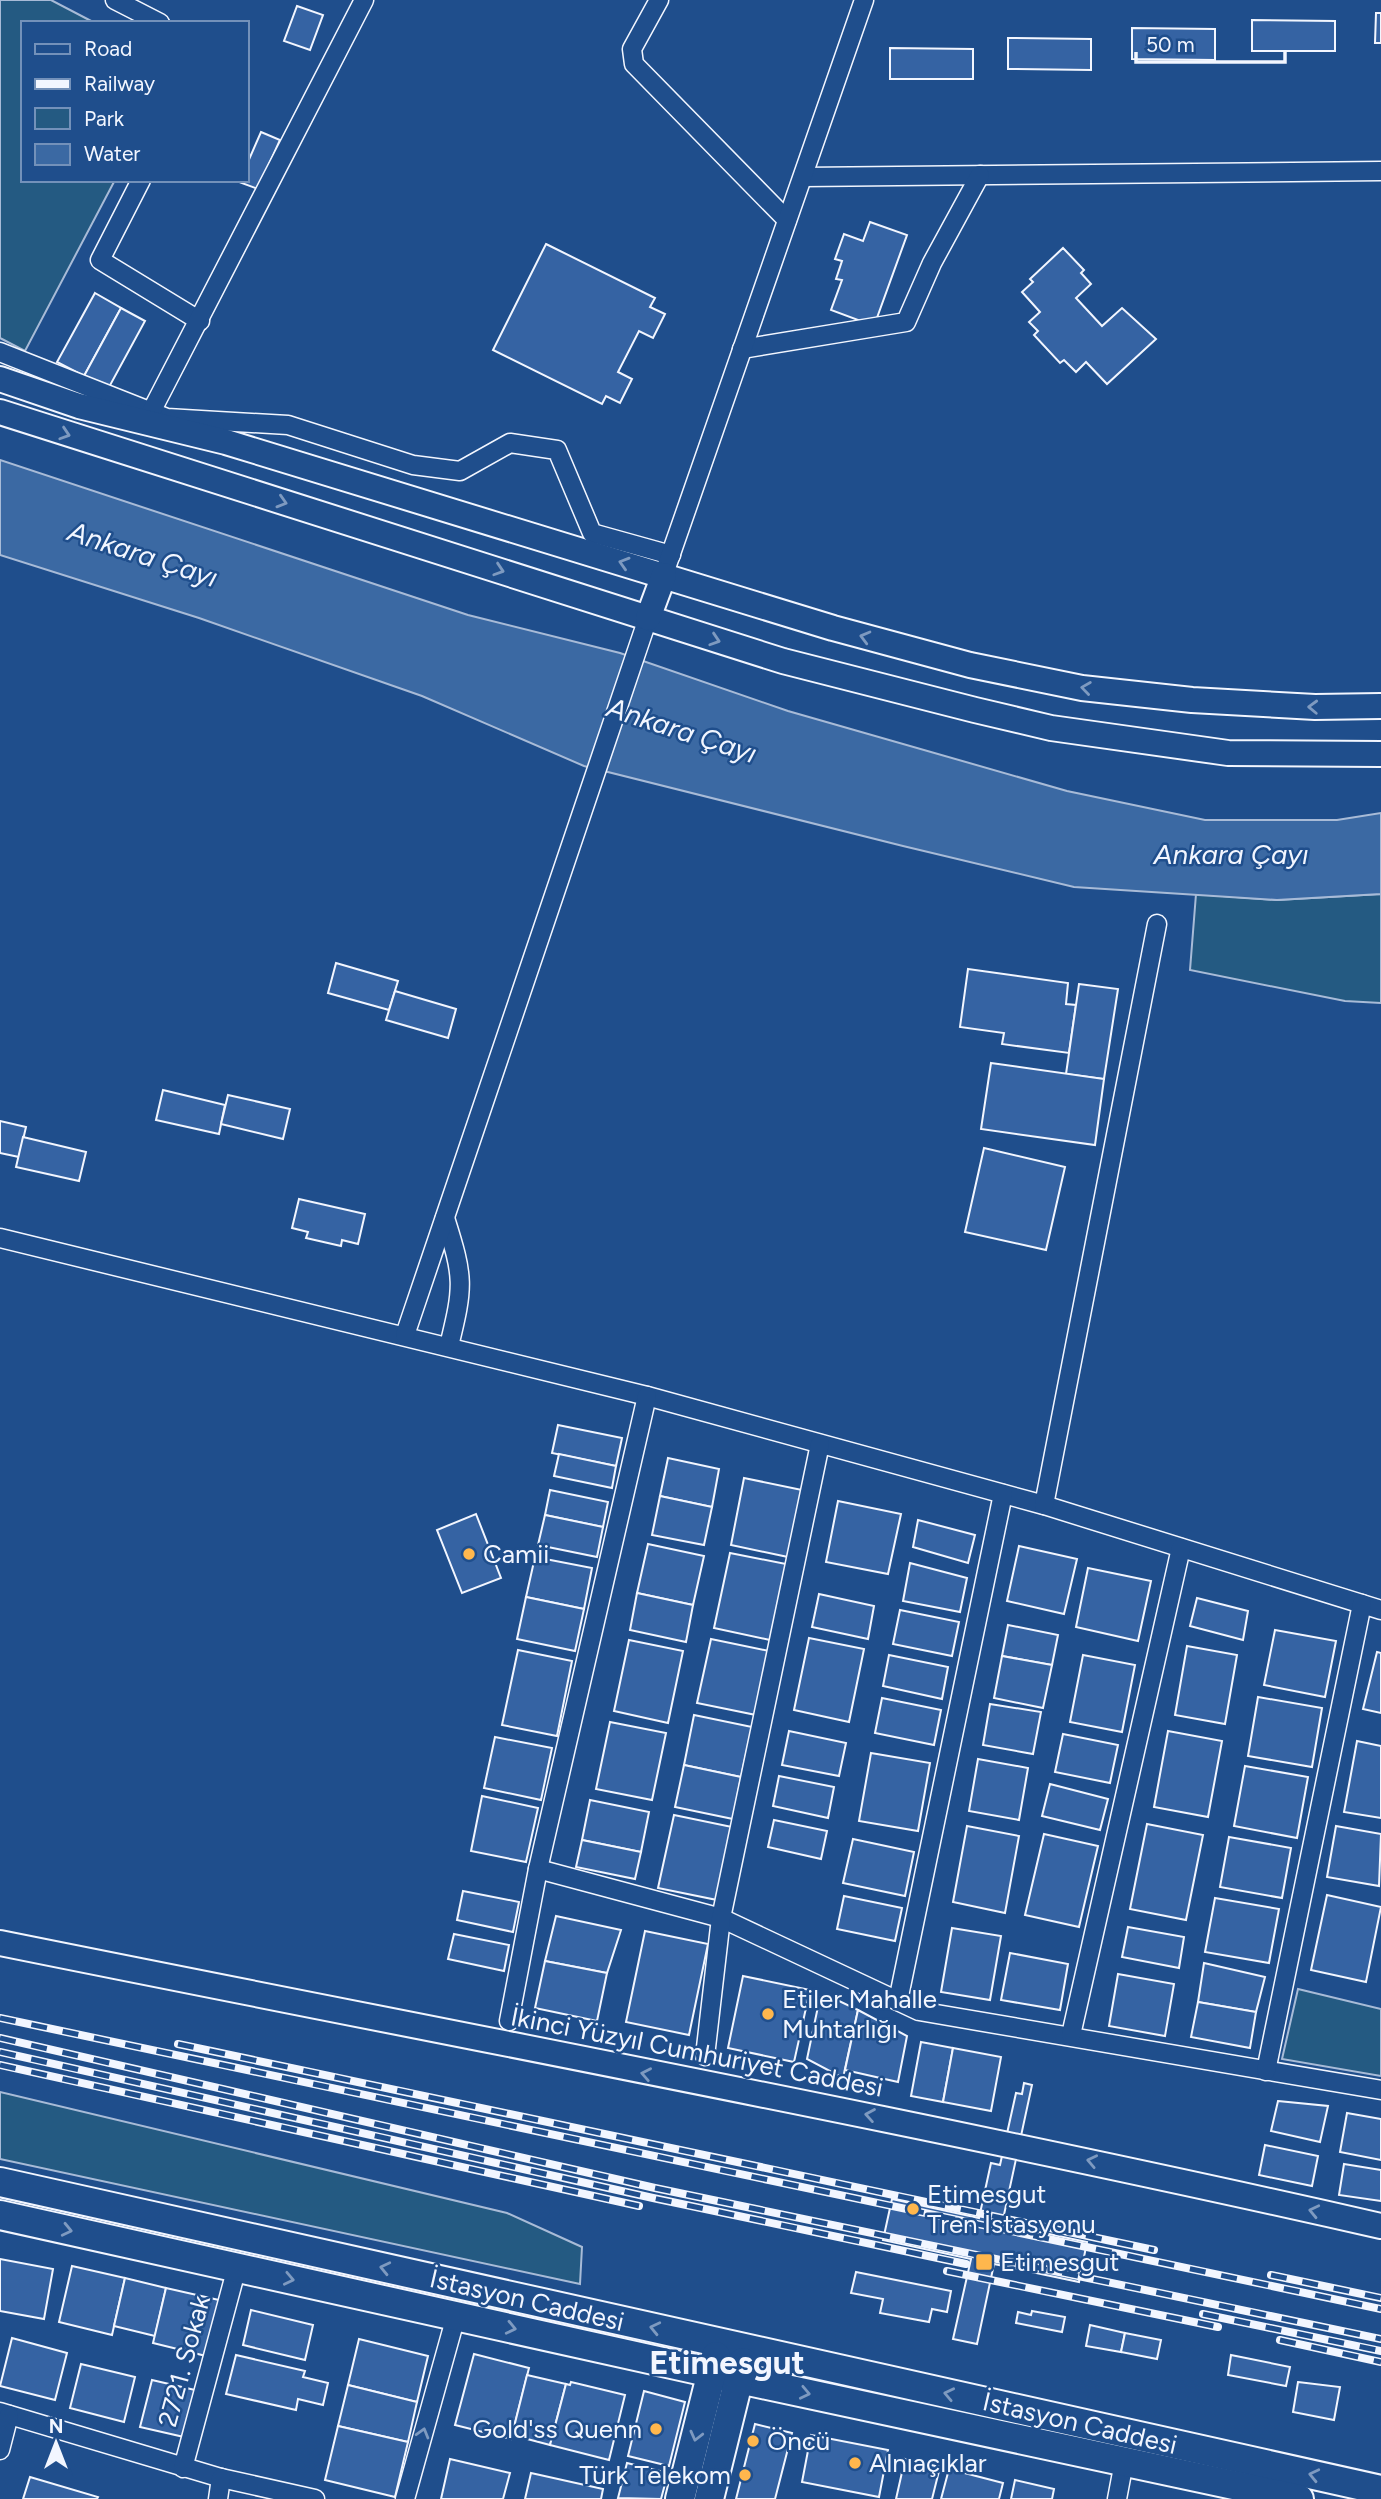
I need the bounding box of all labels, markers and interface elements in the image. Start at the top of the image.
legend [21,21,248,182]
scale bar [1136,21,1285,65]
text: 50 m [1146,32,1195,57]
text: Road [84,36,132,61]
text: Railway [84,71,155,96]
text: Park [84,106,125,131]
text: Water [84,141,140,166]
one-way arrow [58,426,70,440]
one-way arrow [275,494,287,508]
water label: Ankara Çayı [63,514,222,594]
one-way arrow [618,556,630,571]
one-way arrow [492,562,505,576]
one-way arrow [709,631,721,646]
one-way arrow [859,631,871,645]
one-way arrow [1080,681,1092,696]
water label: Ankara Çayı [602,690,761,770]
one-way arrow [1307,699,1318,714]
water label: Ankara Çayı [1152,837,1309,871]
place label: Camii [483,1538,549,1570]
marker: Camii [461,1546,477,1562]
place label: Etiler Mahalle Muhtarlığı [782,1983,937,2045]
street label: İkinci Yüzyıl Cumhuriyet Caddesi [508,2000,886,2104]
marker: Etiler Mahalle Muhtarlığı [760,2006,776,2022]
one-way arrow [640,2067,652,2082]
one-way arrow [864,2109,876,2124]
one-way arrow [1086,2155,1098,2170]
place label: Etimesgut Tren İstasyonu [927,2178,1096,2240]
marker: Etimesgut Tren İstasyonu [905,2201,921,2217]
one-way arrow [1308,2205,1320,2219]
one-way arrow [61,2221,73,2236]
place label: Etimesgut [1000,2246,1119,2278]
marker: Etimesgut [974,2252,994,2272]
one-way arrow [379,2262,391,2276]
street label: İstasyon Caddesi [427,2262,627,2338]
one-way arrow [283,2271,295,2285]
street label: 2721. Sokak [151,2291,217,2430]
one-way arrow [505,2320,517,2335]
one-way arrow [649,2322,661,2337]
district label: Etimesgut [649,2343,805,2382]
one-way arrow [799,2385,811,2400]
street label: İstasyon Caddesi [980,2385,1180,2461]
one-way arrow [943,2387,955,2402]
north arrow [21,2408,91,2478]
place label: Gold'ss Quenn [472,2413,642,2445]
text: N [49,2415,63,2438]
marker: Gold'ss Quenn [648,2421,664,2437]
place label: Öncü [767,2425,830,2457]
one-way arrow [415,2427,430,2439]
one-way arrow [690,2430,704,2442]
marker: Öncü [745,2433,761,2449]
place label: Alnıaçıklar [869,2447,987,2479]
marker: Alnıaçıklar [847,2455,863,2471]
place label: Türk Telekom [579,2459,731,2491]
marker: Türk Telekom [737,2467,753,2483]
one-way arrow [1308,2469,1320,2484]

